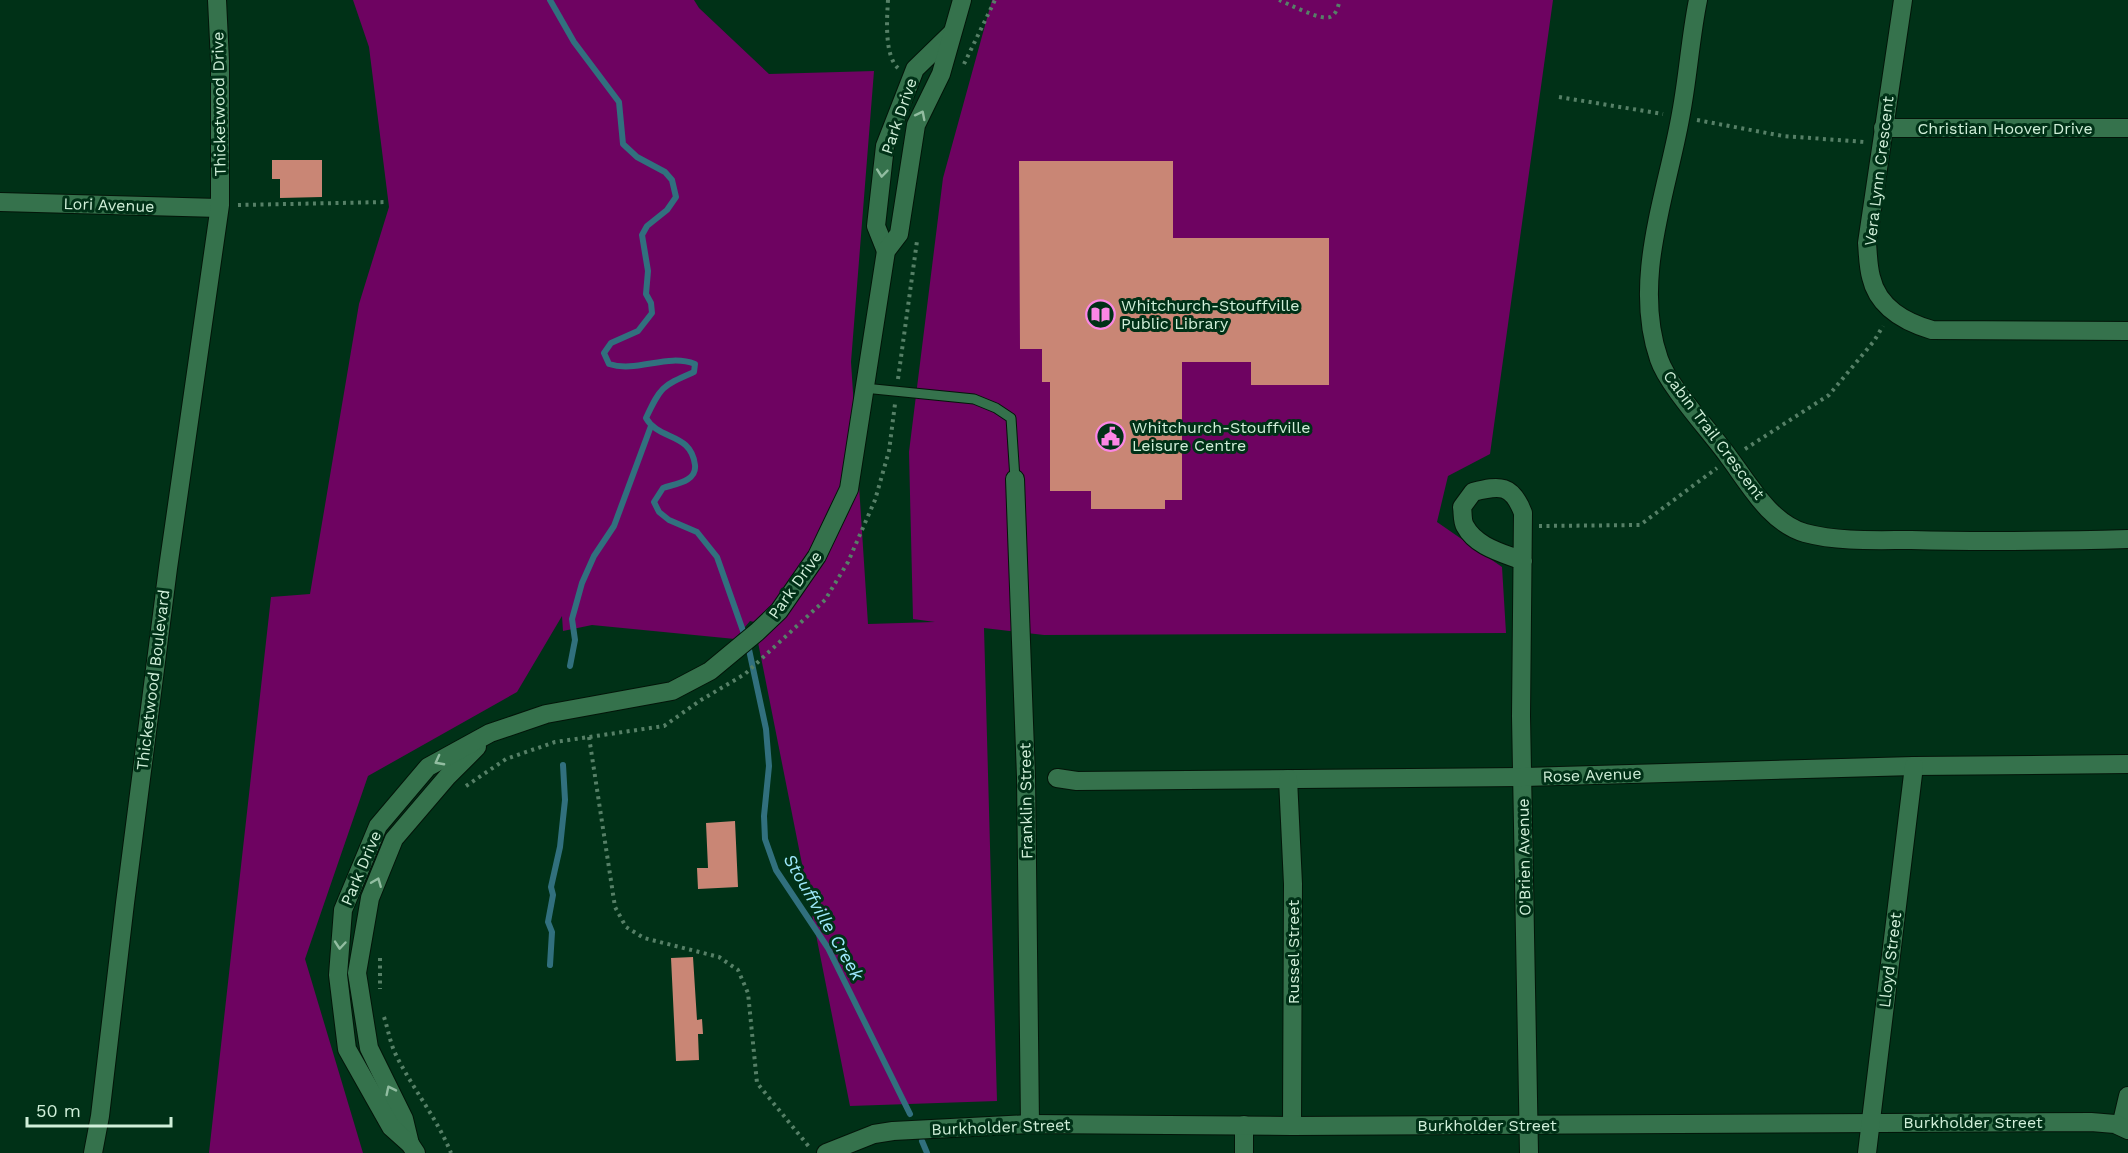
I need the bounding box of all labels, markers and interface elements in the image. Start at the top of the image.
street label: Thicketwood Drive [208,32,230,176]
street label: Park Drive [877,75,921,157]
street label: Vera Lynn Crescent [1860,95,1898,247]
one-way arrow [914,111,925,121]
street label: Christian Hoover Drive [1917,119,2093,138]
one-way arrow [876,169,889,178]
street label: Lori Avenue [63,194,155,216]
place label: Whitchurch-Stouffville Public Library [1121,296,1300,333]
library icon: Whitchurch-Stouffville Public Library [1084,298,1116,330]
street label: Cabin Trail Crescent [1659,367,1769,504]
place label: Whitchurch-Stouffville Leisure Centre [1132,418,1311,455]
public building icon: Whitchurch-Stouffville Leisure Centre [1095,420,1127,452]
street label: Park Drive [764,547,826,623]
street label: Thicketwood Boulevard [132,588,174,772]
street label: Franklin Street [1015,742,1037,859]
one-way arrow [435,754,445,765]
street label: Rose Avenue [1542,764,1642,786]
street label: O'Brien Avenue [1513,798,1535,916]
street label: Park Drive [337,828,385,908]
water label: Stouffville Creek [779,850,869,985]
one-way arrow [370,877,382,888]
street label: Russel Street [1284,900,1303,1004]
street label: Lloyd Street [1875,911,1905,1009]
one-way arrow [334,941,347,950]
one-way arrow [385,1086,397,1097]
scale bar [27,1090,171,1128]
text: 50 m [36,1100,81,1121]
street label: Burkholder Street [1903,1113,2043,1132]
street label: Burkholder Street [931,1115,1071,1139]
street label: Burkholder Street [1417,1116,1557,1135]

